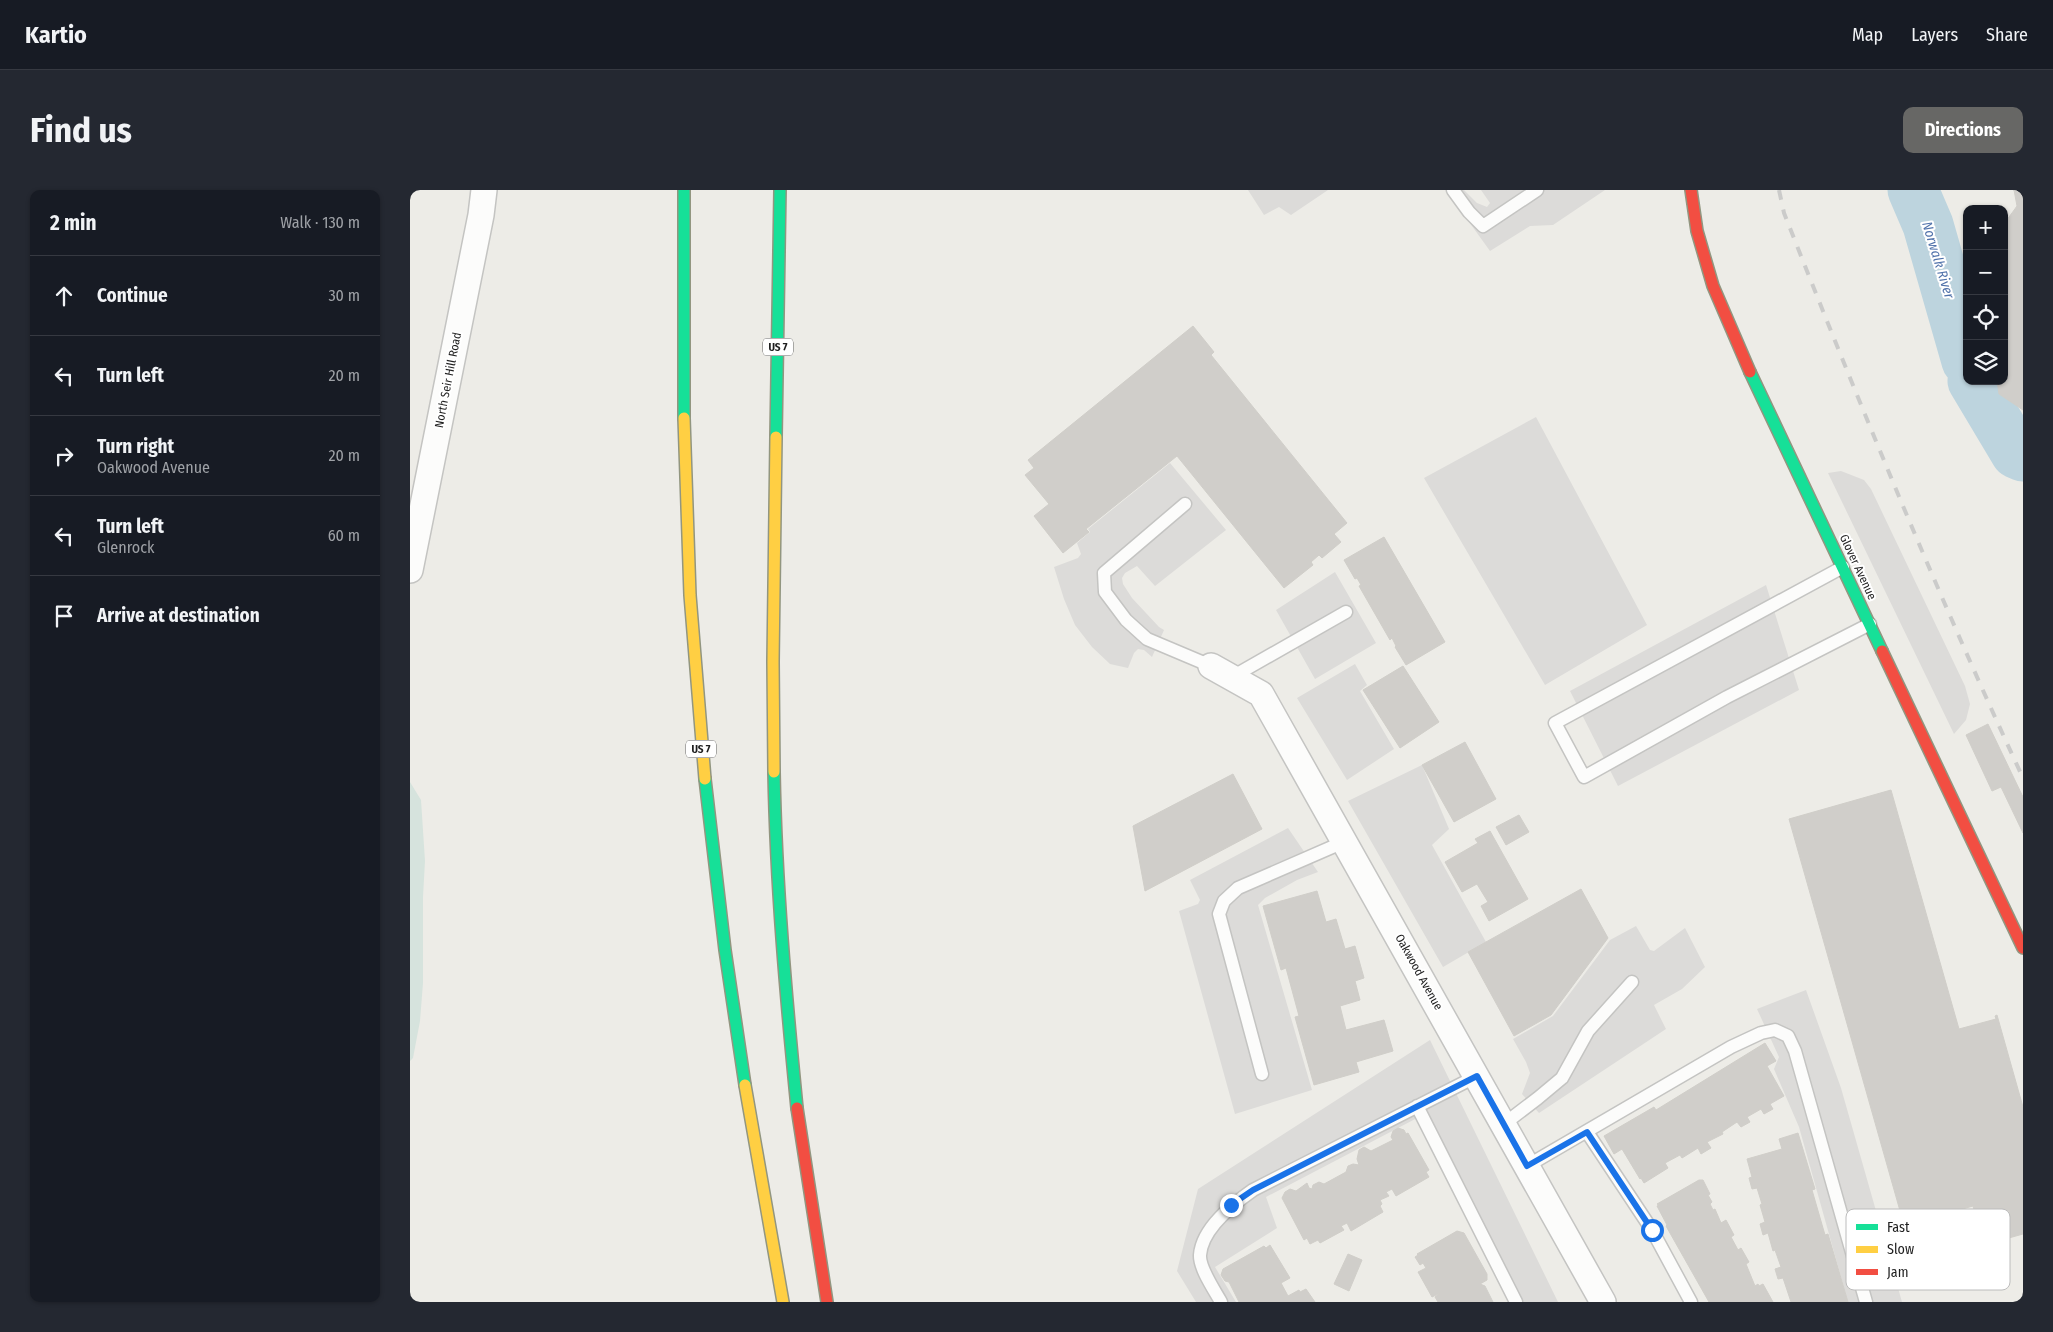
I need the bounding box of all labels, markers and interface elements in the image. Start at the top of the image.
text: Kartio [25,21,87,49]
text: Map [1852,24,1883,46]
text: Layers [1911,24,1958,46]
text: Share [1986,24,2028,46]
button: Directions [1903,107,2023,153]
text: Find us [30,109,132,151]
map controls [1963,205,2008,385]
button: + [1963,205,2008,250]
text: 2 min [50,210,97,236]
text: Walk · 130 m [280,213,360,232]
water label: Norwalk River [1918,219,1958,302]
button: − [1963,250,2008,295]
icon: ahead [50,282,78,310]
text: Continue [97,284,168,307]
text: 30 m [328,286,360,305]
button: locate [1963,295,2008,340]
street label: North Seir Hill Road [432,331,464,429]
road number: US 7 [763,338,793,356]
button: layers [1963,340,2008,385]
icon: left [50,362,78,390]
text: Turn left [97,364,164,387]
text: 20 m [329,366,360,385]
text: Turn right [97,435,174,458]
icon: right [50,442,78,470]
text: 20 m [329,446,360,465]
text: Oakwood Avenue [97,458,210,477]
text: Turn left [97,515,164,538]
icon: left [50,522,78,550]
text: 60 m [328,526,360,545]
street label: Glover Avenue [1837,532,1879,602]
text: Glenrock [97,538,155,557]
icon: arrive [50,602,78,630]
text: Arrive at destination [97,604,260,627]
road number: US 7 [686,740,716,758]
street label: Oakwood Avenue [1392,932,1446,1012]
route end [1220,1194,1243,1217]
legend [1846,1209,2010,1290]
route start [1641,1219,1664,1242]
text: Fast [1887,1219,1910,1236]
text: Slow [1887,1241,1914,1258]
text: Jam [1887,1264,1908,1281]

